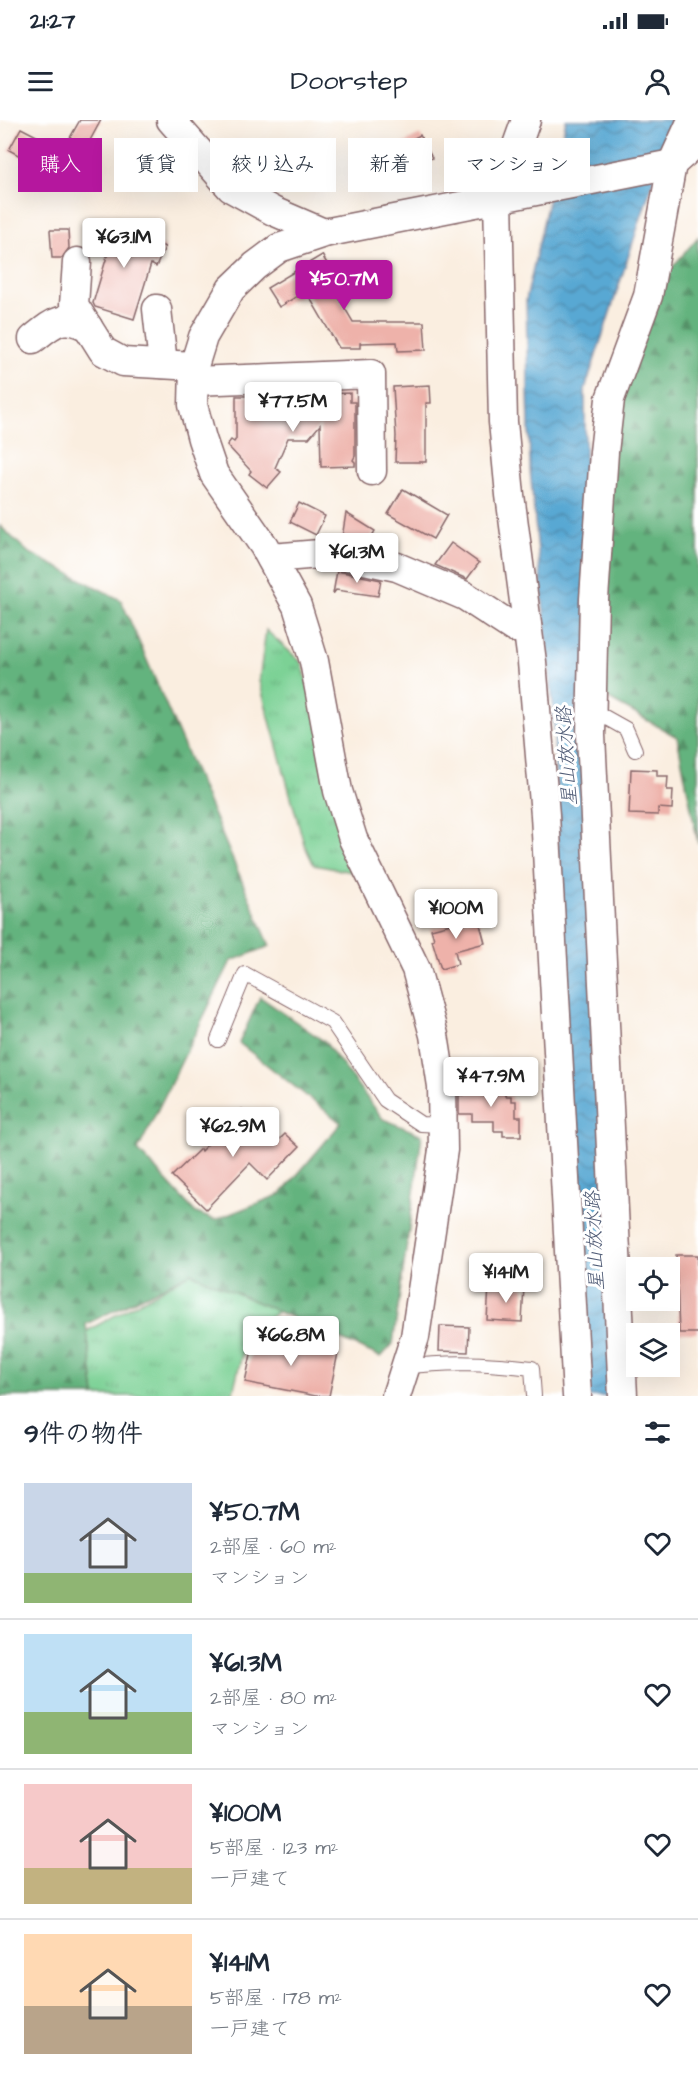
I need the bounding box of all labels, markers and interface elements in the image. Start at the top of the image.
text: 21:27 [30,6,75,37]
text: Doorstep [291,62,407,100]
icon: menu [24,65,57,98]
icon: person [641,65,674,98]
chip: 購入 [18,138,102,192]
chip: 賃貸 [114,138,198,192]
chip: 絞り込み [210,138,336,192]
chip: 新着 [348,138,432,192]
chip: マンション [444,138,590,192]
pin: ¥63.1M [75,218,173,269]
text: ¥63.1M [96,223,152,251]
pin: ¥50.7M [295,260,393,311]
text: ¥50.7M [309,265,379,293]
pin: ¥77.5M [244,382,342,433]
text: ¥77.5M [259,387,327,415]
pin: ¥61.3M [308,533,406,584]
text: ¥61.3M [329,538,385,566]
water label: 星山放水路 [549,704,584,807]
pin: ¥100M [414,889,498,940]
text: ¥100M [428,894,484,922]
pin: ¥47.9M [442,1057,540,1108]
text: ¥47.9M [457,1062,525,1090]
pin: ¥62.9M [184,1107,282,1158]
text: ¥62.9M [200,1112,266,1140]
water label: 星山放水路 [578,1189,612,1292]
pin: ¥141M [464,1253,548,1304]
map controls [626,1257,680,1377]
button: locate [626,1257,680,1311]
text: ¥141M [483,1258,529,1286]
pin: ¥66.8M [242,1316,340,1367]
text: ¥66.8M [257,1321,325,1349]
button: layers [626,1323,680,1377]
text: 9件の物件 [24,1416,143,1452]
icon: filters [641,1416,674,1449]
text: ¥50.7M [210,1494,300,1530]
icon: home [72,1507,144,1579]
icon: heart [641,1527,674,1560]
text: 2部屋 · 60 m² [210,1533,337,1561]
text: マンション [210,1564,309,1592]
text: ¥61.3M [210,1645,282,1681]
icon: home [72,1658,144,1730]
icon: heart [641,1678,674,1711]
text: 2部屋 · 80 m² [210,1684,337,1712]
text: マンション [210,1715,309,1743]
text: ¥100M [210,1795,282,1831]
icon: home [72,1808,144,1880]
icon: heart [641,1828,674,1861]
text: 5部屋 · 123 m² [210,1834,338,1862]
text: 一戸建て [210,1865,290,1893]
text: ¥141M [210,1945,270,1981]
icon: home [72,1958,144,2030]
icon: heart [641,1978,674,2011]
text: 5部屋 · 178 m² [210,1984,342,2012]
text: 一戸建て [210,2015,290,2043]

